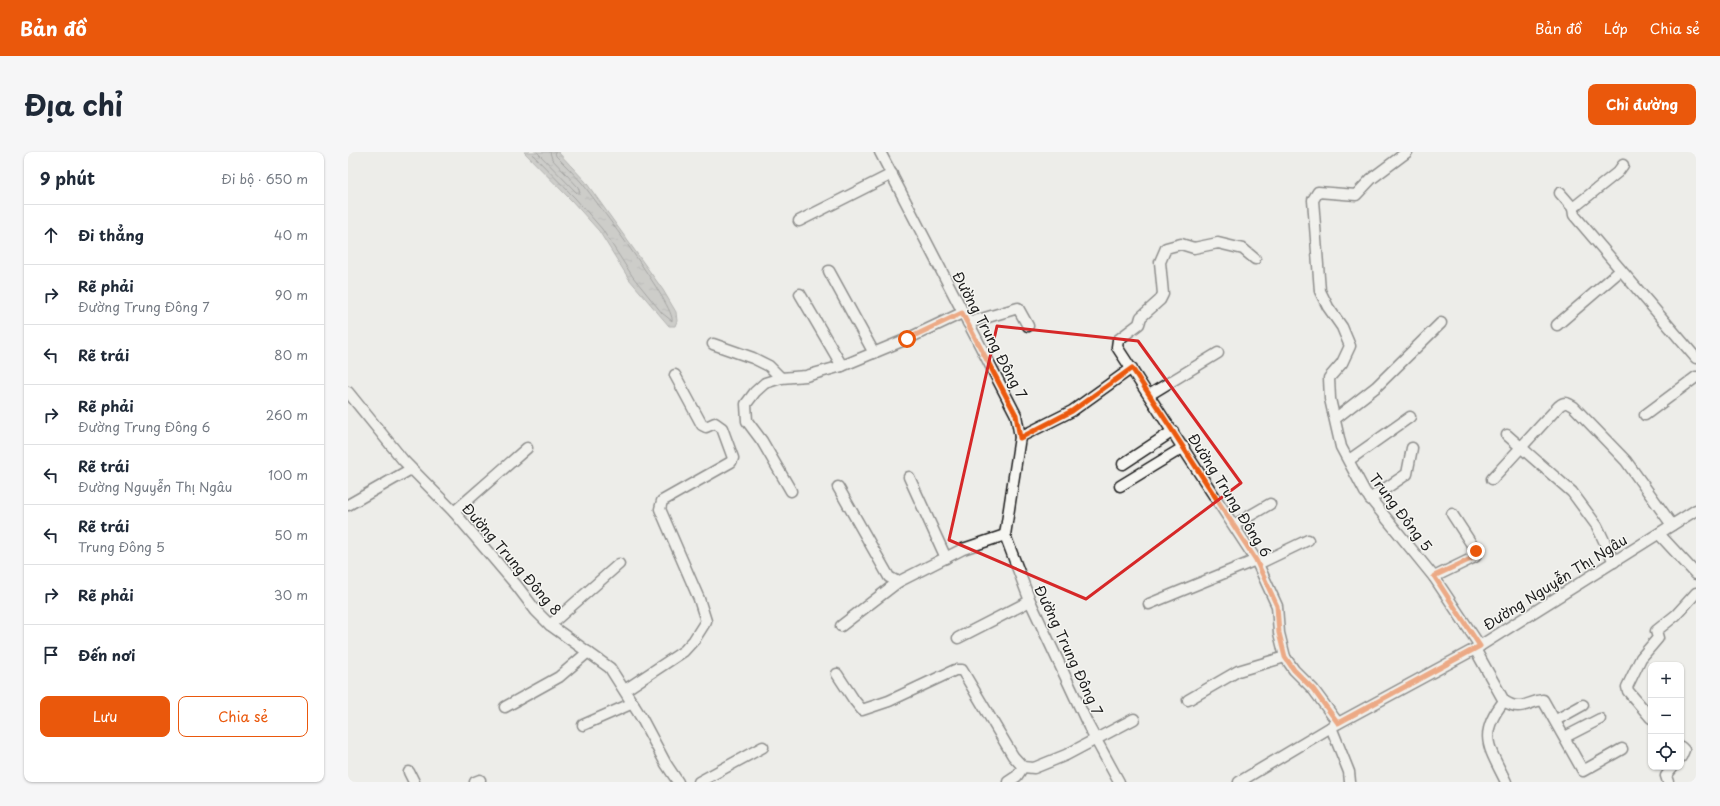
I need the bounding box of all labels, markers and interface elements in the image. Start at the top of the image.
text: Bản đồ [20,14,87,42]
text: Bản đồ [1535,18,1582,39]
text: Lớp [1604,18,1628,39]
text: Chia sẻ [1650,18,1700,39]
text: Địa chỉ [24,83,123,126]
button: Chỉ đường [1588,84,1696,125]
text: 9 phút [40,165,95,191]
text: Đi bộ · 650 m [221,169,308,188]
text: Đi thẳng [78,223,144,246]
icon: ahead [40,224,62,246]
text: 40 m [274,225,308,244]
street label: Đường Trung Đông 7 [947,268,1033,402]
text: Rẽ phải [78,274,134,297]
icon: right [40,284,62,306]
text: 90 m [275,285,308,304]
text: Đường Trung Đông 7 [78,297,210,316]
route start [898,330,916,348]
text: Rẽ trái [78,343,129,366]
icon: left [40,344,62,366]
text: 80 m [274,345,308,364]
text: Rẽ phải [78,394,134,417]
icon: right [40,404,62,426]
text: 260 m [266,405,308,424]
text: Đường Trung Đông 6 [78,417,210,436]
street label: Đường Trung Đông 6 [1183,429,1277,561]
text: Rẽ trái [78,454,129,477]
icon: left [40,464,62,486]
text: 100 m [268,465,308,484]
street label: Trung Đông 5 [1364,468,1438,556]
text: Đường Nguyễn Thị Ngâu [78,477,232,496]
street label: Đường Trung Đông 8 [457,498,567,620]
text: Rẽ trái [78,514,129,537]
icon: left [40,524,62,546]
text: 50 m [274,525,308,544]
street label: Đường Nguyễn Thị Ngâu [1479,529,1631,635]
text: Trung Đông 5 [78,537,165,556]
route end [1467,542,1485,560]
street label: Đường Trung Đông 7 [1030,581,1108,719]
text: Rẽ phải [78,583,134,606]
icon: right [40,584,62,606]
text: 30 m [274,585,308,604]
text: Đến nơi [78,643,135,666]
icon: arrive [40,644,62,666]
map controls [1648,662,1684,770]
button: + [1648,662,1684,698]
button: Lưu [40,696,170,737]
button: Chia sẻ [178,696,308,737]
button: − [1648,698,1684,734]
button: locate [1648,734,1684,770]

